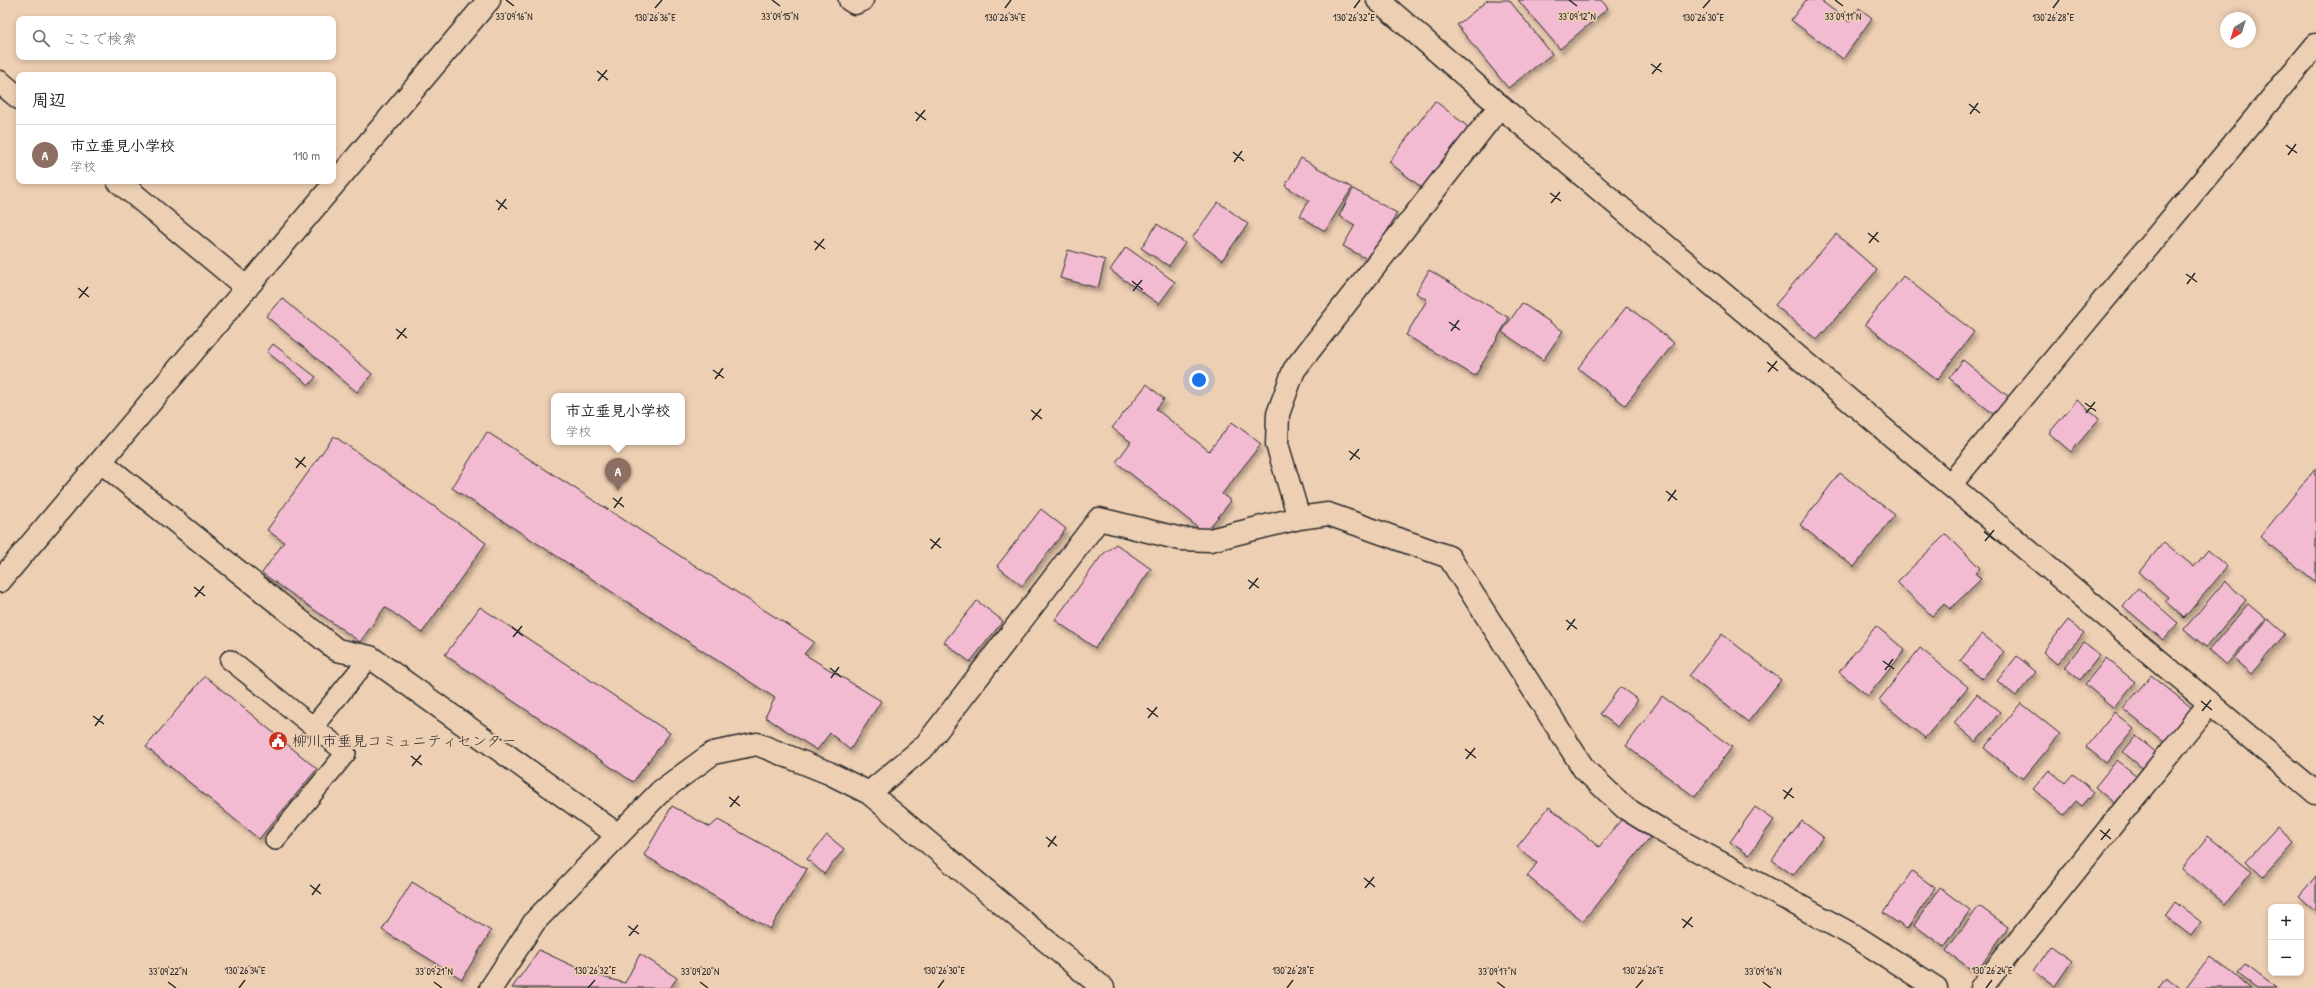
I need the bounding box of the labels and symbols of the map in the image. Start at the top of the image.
text: 33°09'16"N [495,10,533,23]
text: 33°09'15"N [761,10,799,23]
text: 33°09'12"N [1558,10,1596,23]
text: 33°09'11"N [1825,10,1861,23]
text: 130°26'36"E [634,11,676,24]
text: 130°26'34"E [985,11,1026,24]
text: 130°26'32"E [1333,11,1375,24]
text: 130°26'30"E [1682,11,1724,24]
text: 130°26'28"E [2032,11,2074,24]
north arrow [2220,12,2256,48]
your location [1189,370,1209,390]
pin: A [605,458,631,491]
public building icon: 柳川市垂見コミュニティセンター [267,730,289,752]
place label: 柳川市垂見コミュニティセンター [292,730,516,751]
text: 130°26'34"E [225,964,266,977]
text: 130°26'32"E [574,964,616,977]
text: 130°26'30"E [923,964,965,977]
text: 130°26'28"E [1272,964,1314,977]
text: 130°26'26"E [1622,964,1664,977]
text: 130°26'24"E [1971,964,2013,977]
text: 33°09'22"N [149,965,187,978]
text: 33°09'21"N [415,965,453,978]
text: 33°09'20"N [681,965,719,978]
text: 33°09'17"N [1478,965,1516,978]
text: 33°09'16"N [1744,965,1782,978]

